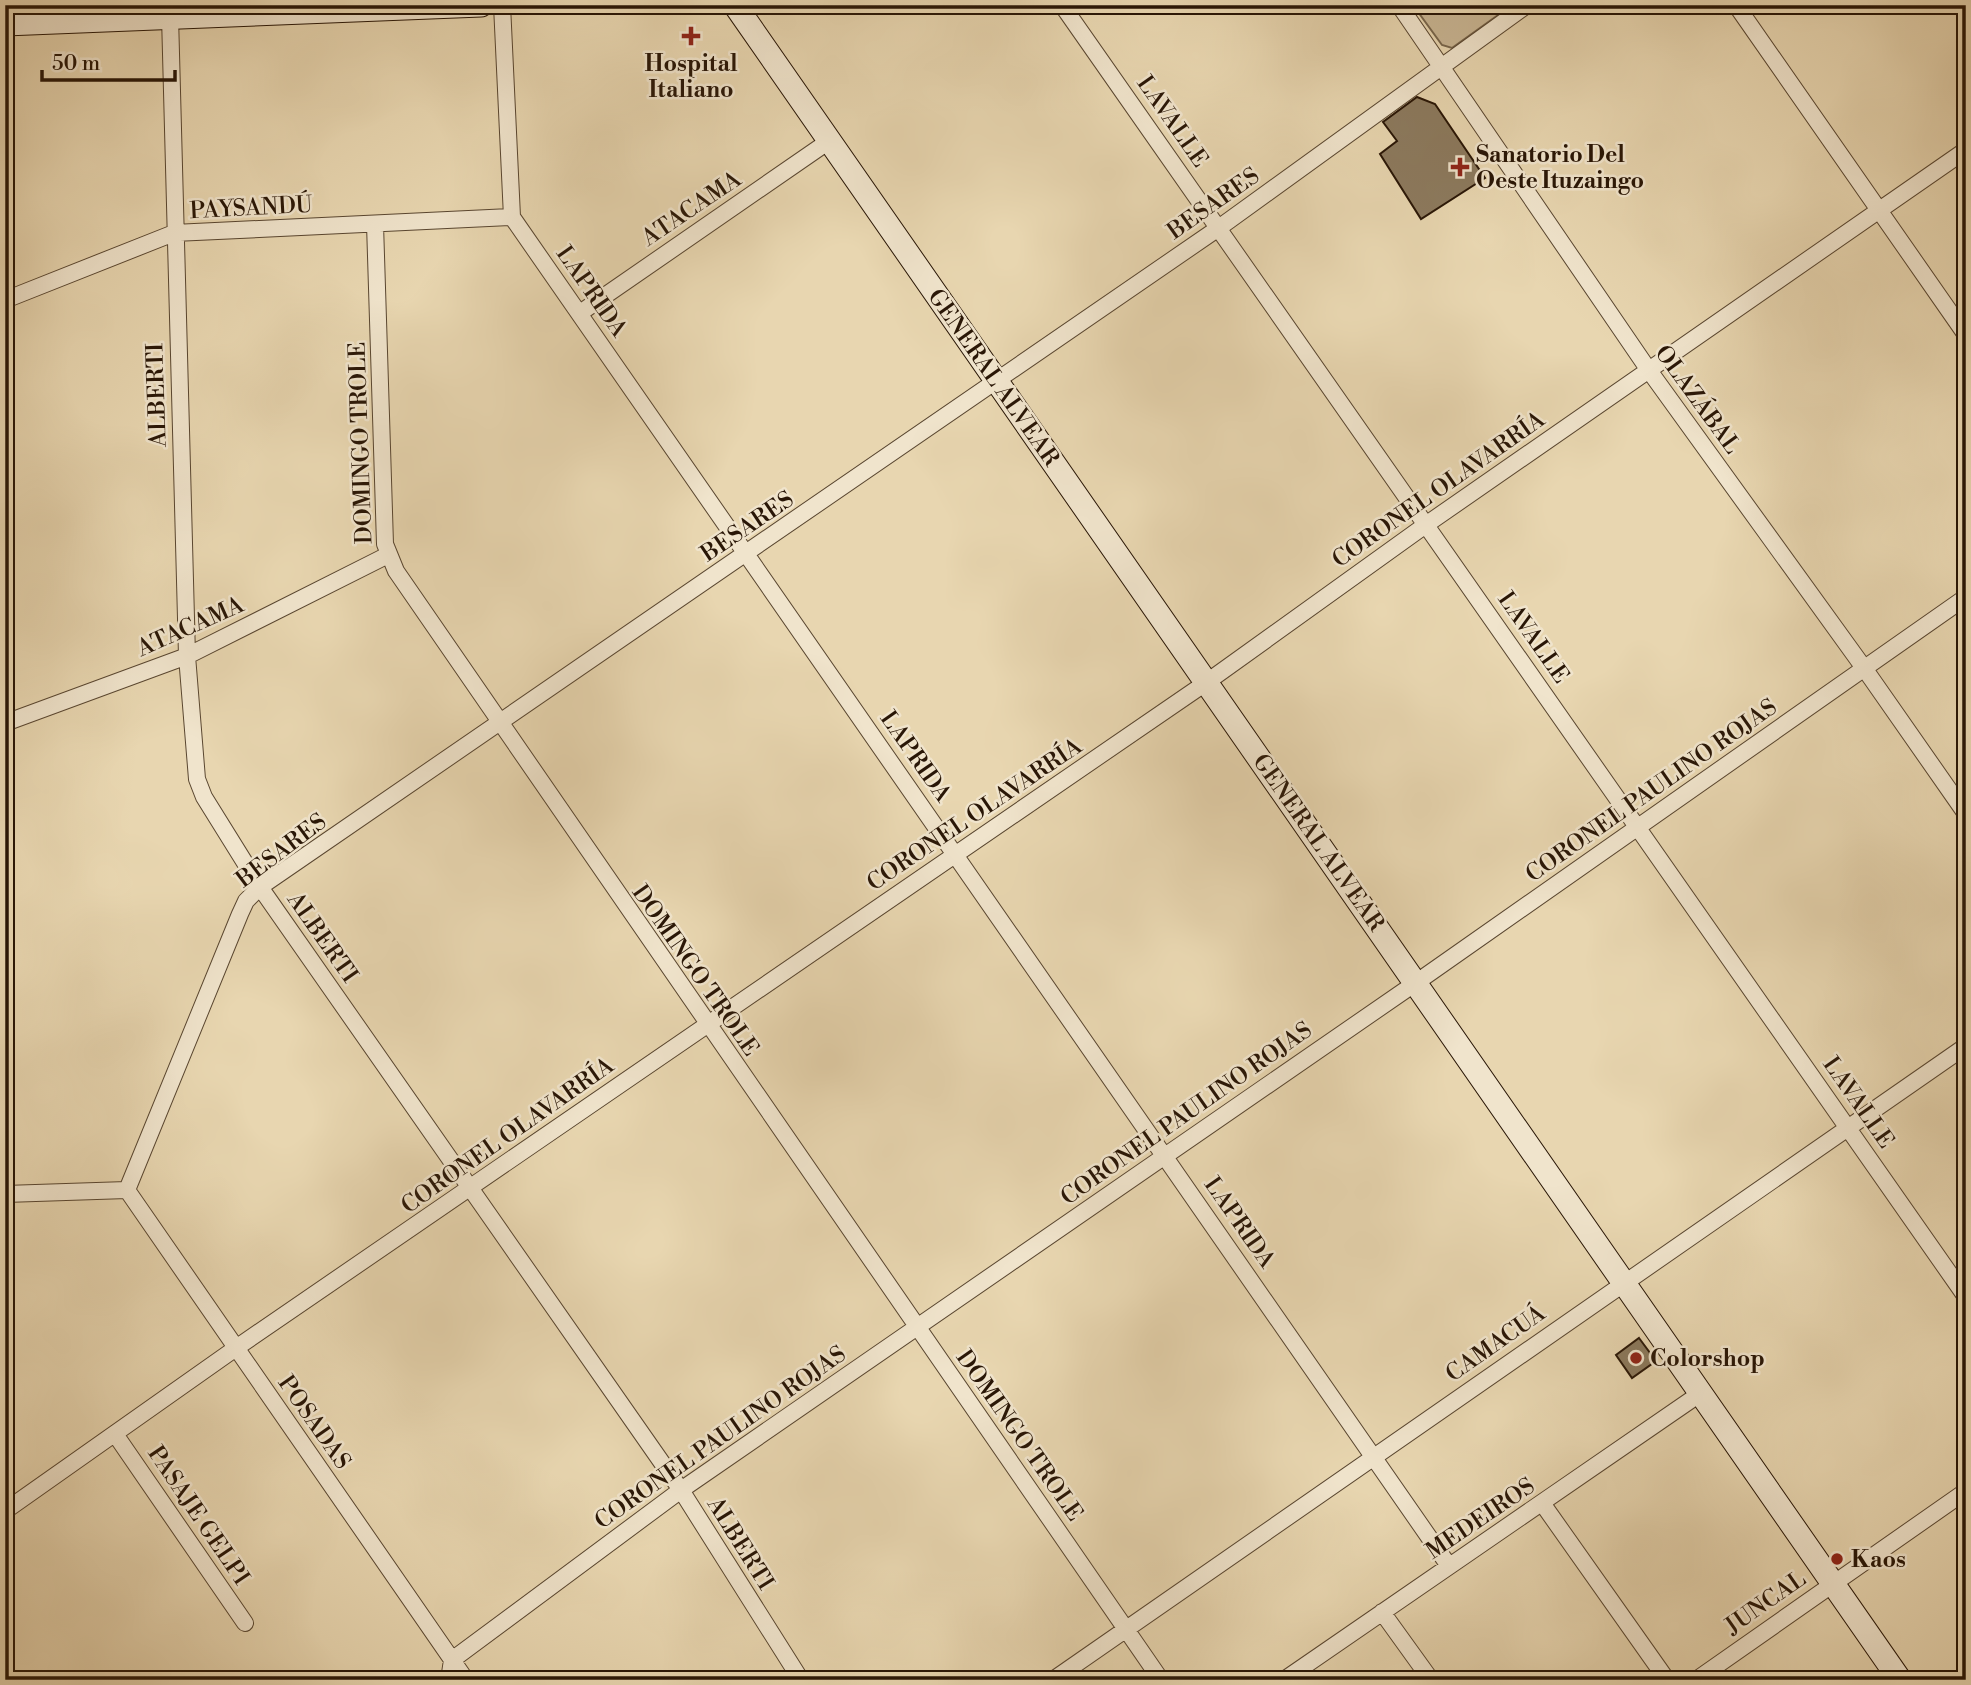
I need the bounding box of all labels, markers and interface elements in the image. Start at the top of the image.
marker: Hospital Italiano [681,26,701,46]
scale bar [42,38,175,82]
place label: Hospital Italiano [644,50,738,104]
text: 50 m [52,51,100,77]
street label: LAVALLE [1131,70,1214,173]
place label: Sanatorio Del Oeste Ituzaingo [1476,141,1644,195]
marker: Sanatorio Del Oeste Ituzaingo [1450,157,1470,177]
street label: BESARES [1161,162,1265,246]
street label: ATACAMA [636,165,748,253]
street label: PAYSANDÚ [189,188,313,225]
street label: LAPRIDA [550,241,633,343]
street label: GENERAL ALVEAR [922,284,1065,472]
street label: OLAZÁBAL [1649,339,1747,459]
street label: DOMINGO TROLE [343,341,379,545]
street label: ALBERTI [141,342,173,448]
street label: CORONEL OLAVARRÍA [1326,403,1551,574]
street label: BESARES [695,486,799,569]
street label: LAVALLE [1492,586,1575,689]
street label: ATACAMA [132,591,249,663]
street label: CORONEL PAULINO ROJAS [1521,693,1783,888]
street label: LAPRIDA [874,706,957,808]
street label: CORONEL OLAVARRÍA [861,730,1088,897]
street label: GENERAL ALVEAR [1247,749,1390,937]
street label: BESARES [230,808,332,894]
street label: DOMINGO TROLE [626,880,765,1061]
street label: ALBERTI [280,886,364,988]
street label: CORONEL PAULINO ROJAS [1056,1016,1318,1211]
street label: CORONEL OLAVARRÍA [395,1049,620,1220]
street label: LAVALLE [1817,1051,1900,1154]
street label: LAPRIDA [1198,1172,1281,1274]
street label: CAMACUÁ [1439,1297,1552,1388]
street label: CORONEL PAULINO ROJAS [590,1340,852,1535]
street label: DOMINGO TROLE [950,1345,1089,1526]
place label: Colorshop [1650,1345,1765,1373]
marker: Colorshop [1628,1350,1644,1366]
street label: POSADAS [272,1370,357,1475]
street label: PASAJE GELPI [141,1441,255,1591]
street label: MEDEIROS [1421,1472,1540,1566]
street label: ALBERTI [700,1491,780,1595]
place label: Kaos [1851,1546,1906,1574]
marker: Kaos [1829,1551,1845,1567]
street label: JUNCAL [1719,1565,1811,1641]

